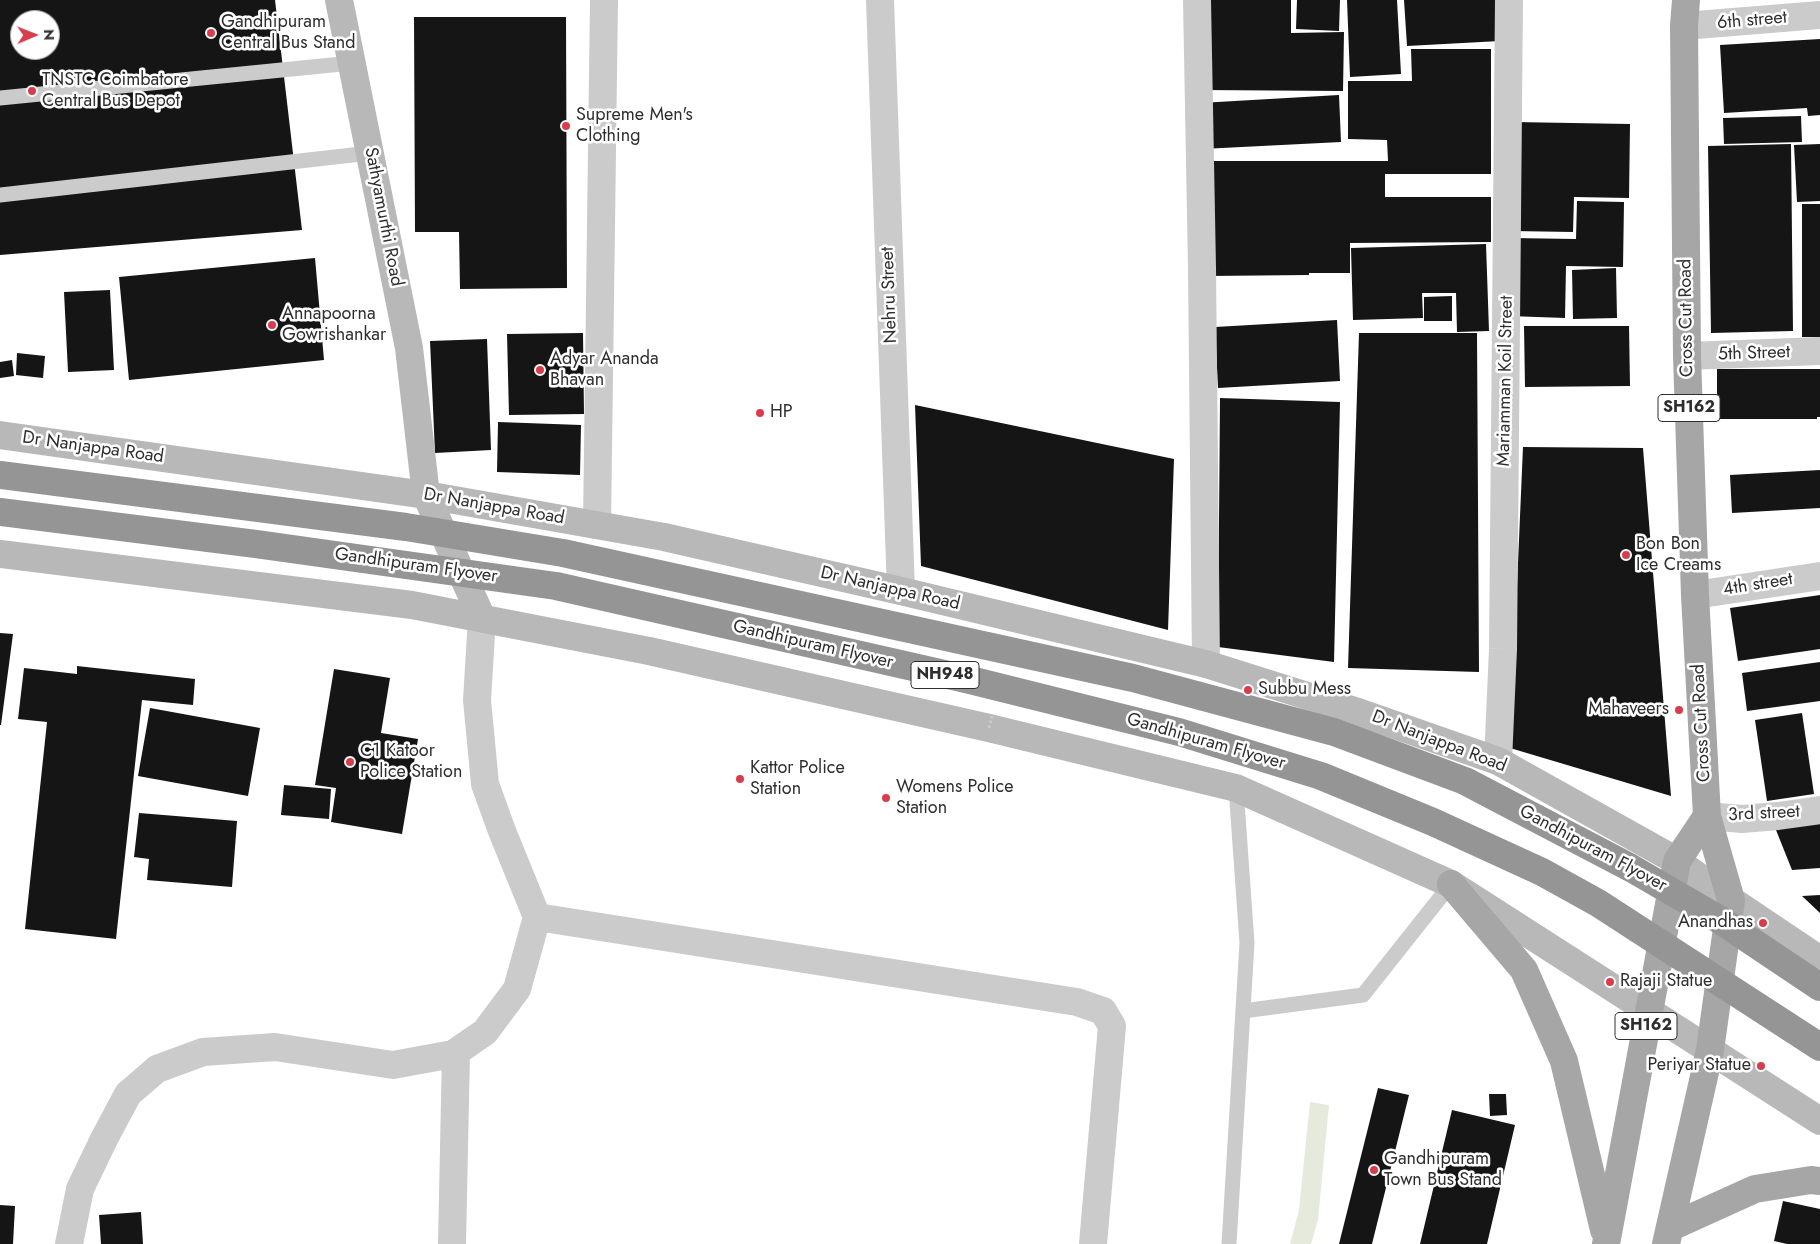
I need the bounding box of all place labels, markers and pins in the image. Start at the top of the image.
place label: Gandhipuram Central Bus Stand [221,12,355,54]
marker: Gandhipuram Central Bus Stand [205,27,217,39]
place label: TNSTC Coimbatore Central Bus Depot [42,70,189,112]
marker: TNSTC Coimbatore Central Bus Depot [26,85,38,97]
place label: Supreme Men's Clothing [576,105,693,148]
marker: Supreme Men's Clothing [560,120,572,132]
place label: Annapoorna Gowrishankar [282,304,386,346]
marker: Annapoorna Gowrishankar [266,319,278,331]
place label: Adyar Ananda Bhavan [550,349,659,392]
marker: Adyar Ananda Bhavan [534,364,546,376]
place label: HP [770,402,793,424]
marker: HP [754,407,766,419]
place label: Bon Bon Ice Creams [1636,534,1721,576]
marker: Bon Bon Ice Creams [1620,549,1632,561]
place label: Subbu Mess [1258,679,1351,701]
marker: Subbu Mess [1242,684,1254,696]
place label: Mahaveers [1588,699,1669,721]
marker: Mahaveers [1673,704,1685,716]
place label: C1 Katoor Police Station [360,741,462,784]
marker: C1 Katoor Police Station [344,756,356,768]
place label: Kattor Police Station [750,758,845,801]
marker: Kattor Police Station [734,773,746,785]
place label: Womens Police Station [896,777,1013,820]
marker: Womens Police Station [880,792,892,804]
place label: Anandhas [1678,912,1753,934]
marker: Anandhas [1757,917,1769,929]
place label: Rajaji Statue [1620,971,1712,993]
marker: Rajaji Statue [1604,976,1616,988]
place label: Periyar Statue [1648,1055,1751,1077]
marker: Periyar Statue [1755,1060,1767,1072]
place label: Gandhipuram Town Bus Stand [1384,1149,1502,1192]
marker: Gandhipuram Town Bus Stand [1368,1164,1380,1176]

